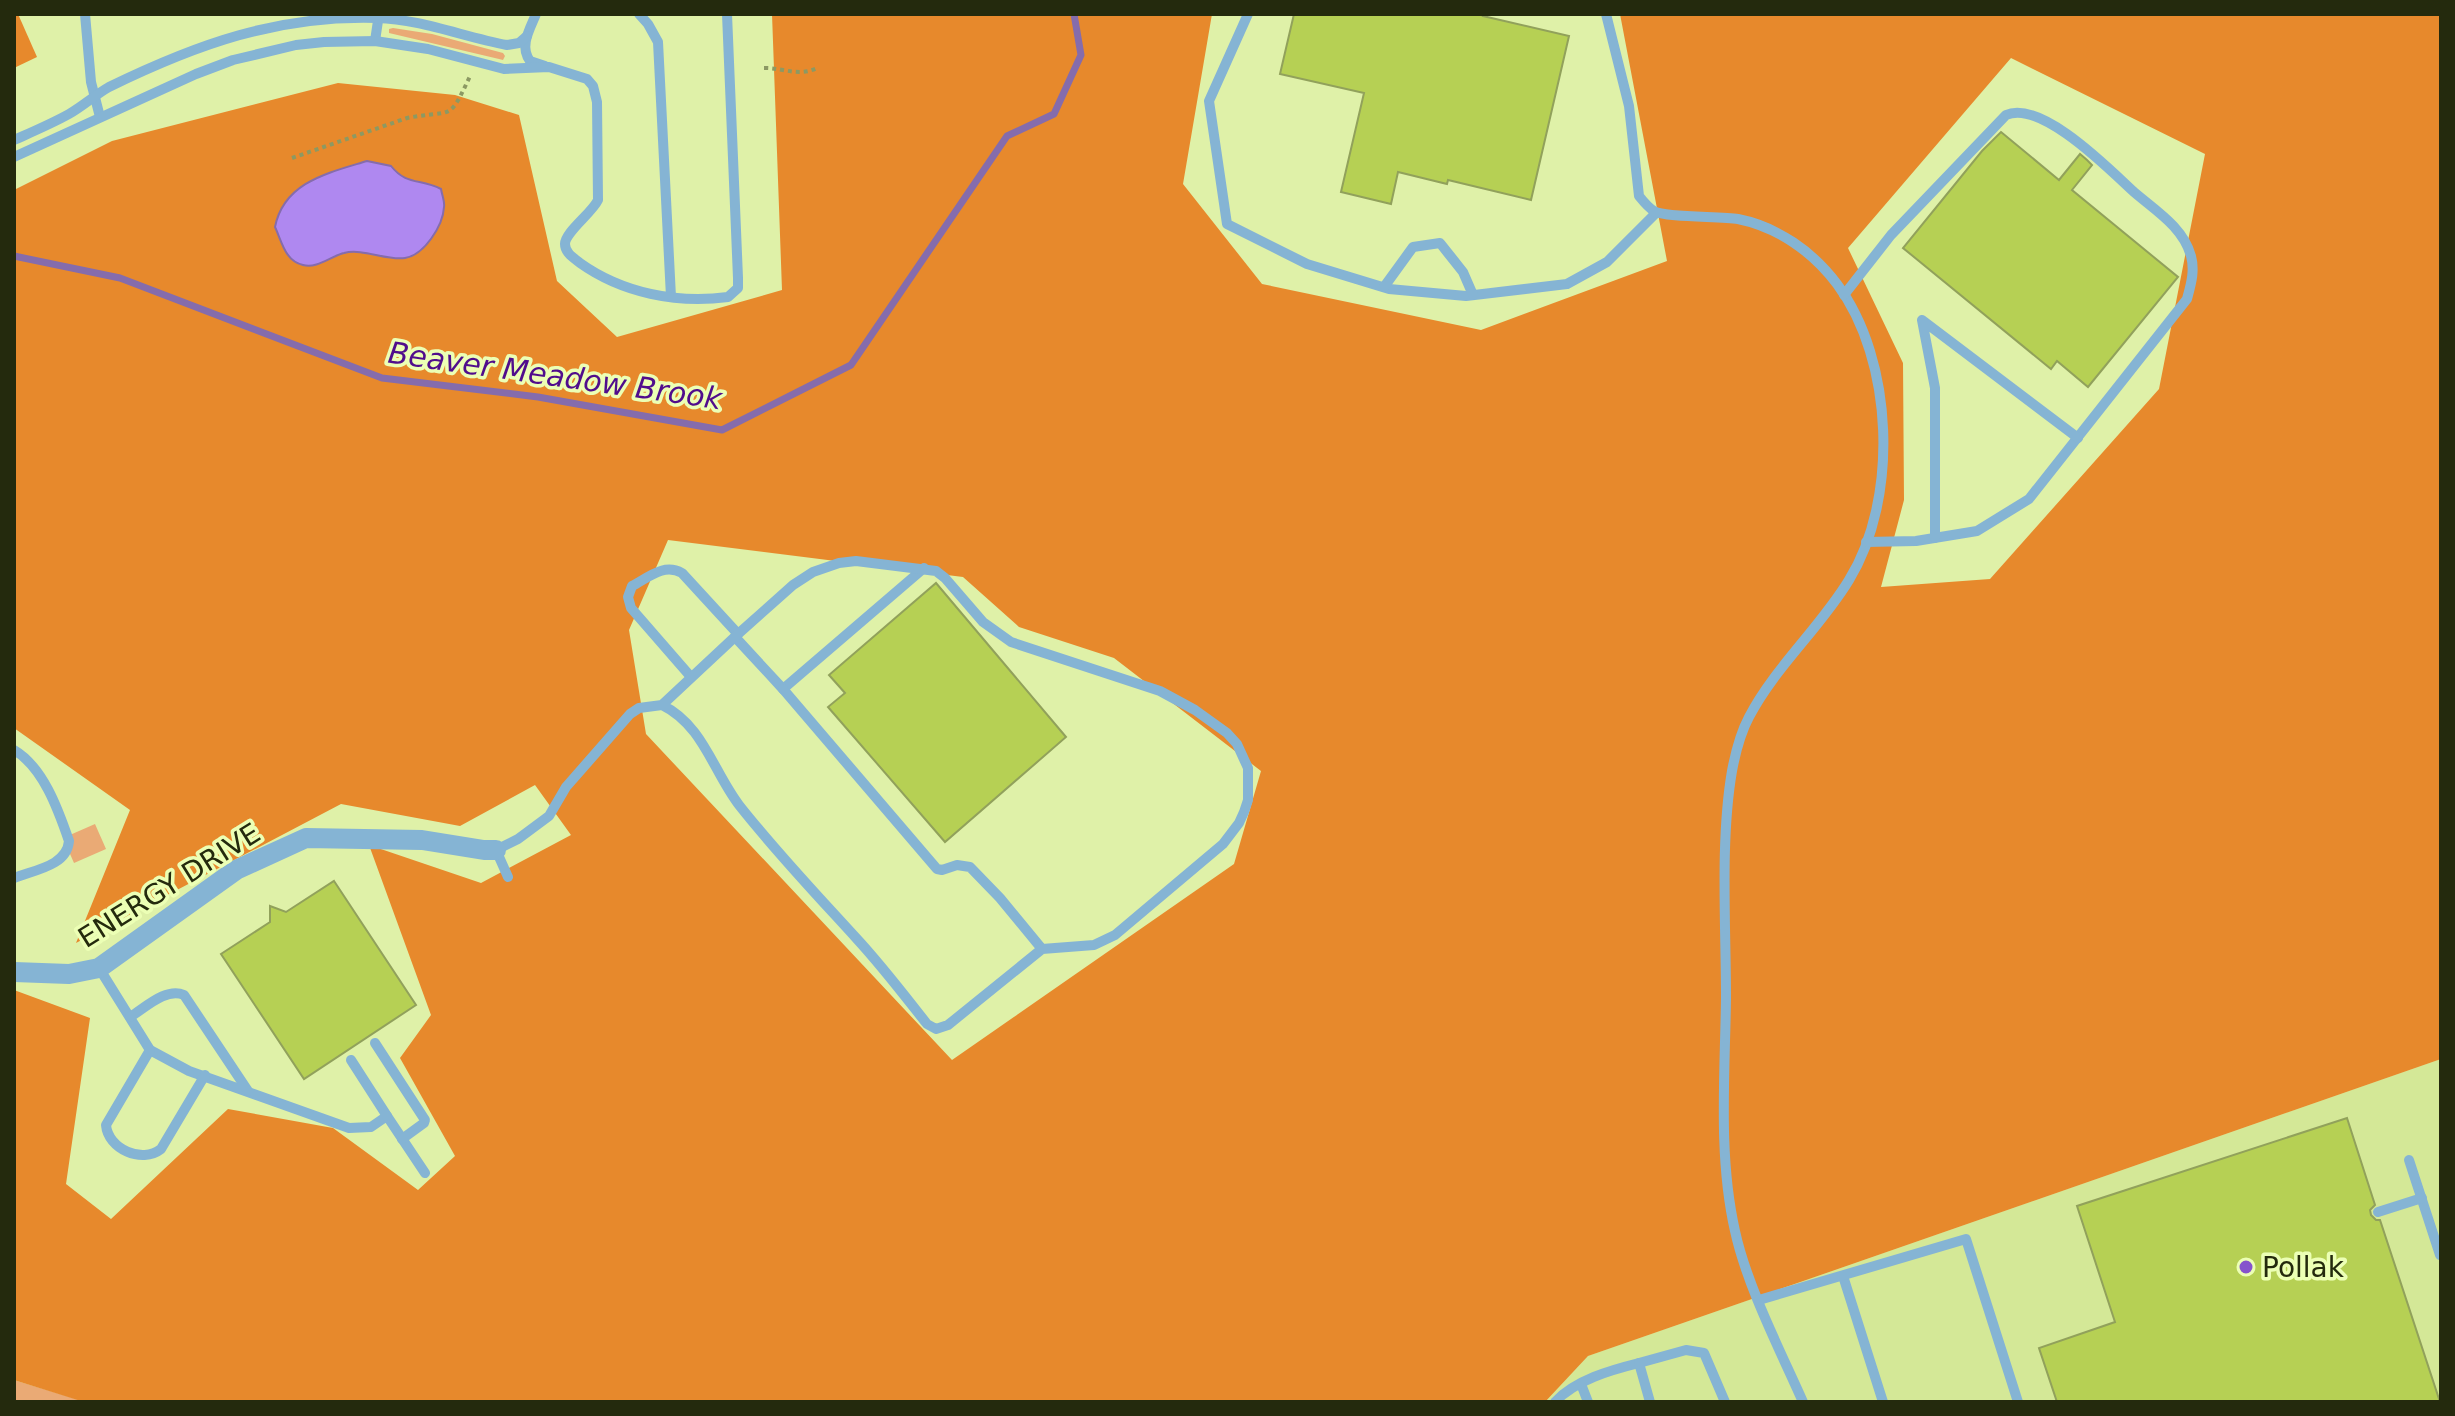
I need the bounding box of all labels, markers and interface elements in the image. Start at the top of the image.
water label: Beaver Meadow Brook [386,335,726,416]
street label: ENERGY DRIVE [72,816,266,955]
place label: Pollak [2262,1251,2345,1284]
marker: Pollak [2237,1258,2255,1276]

